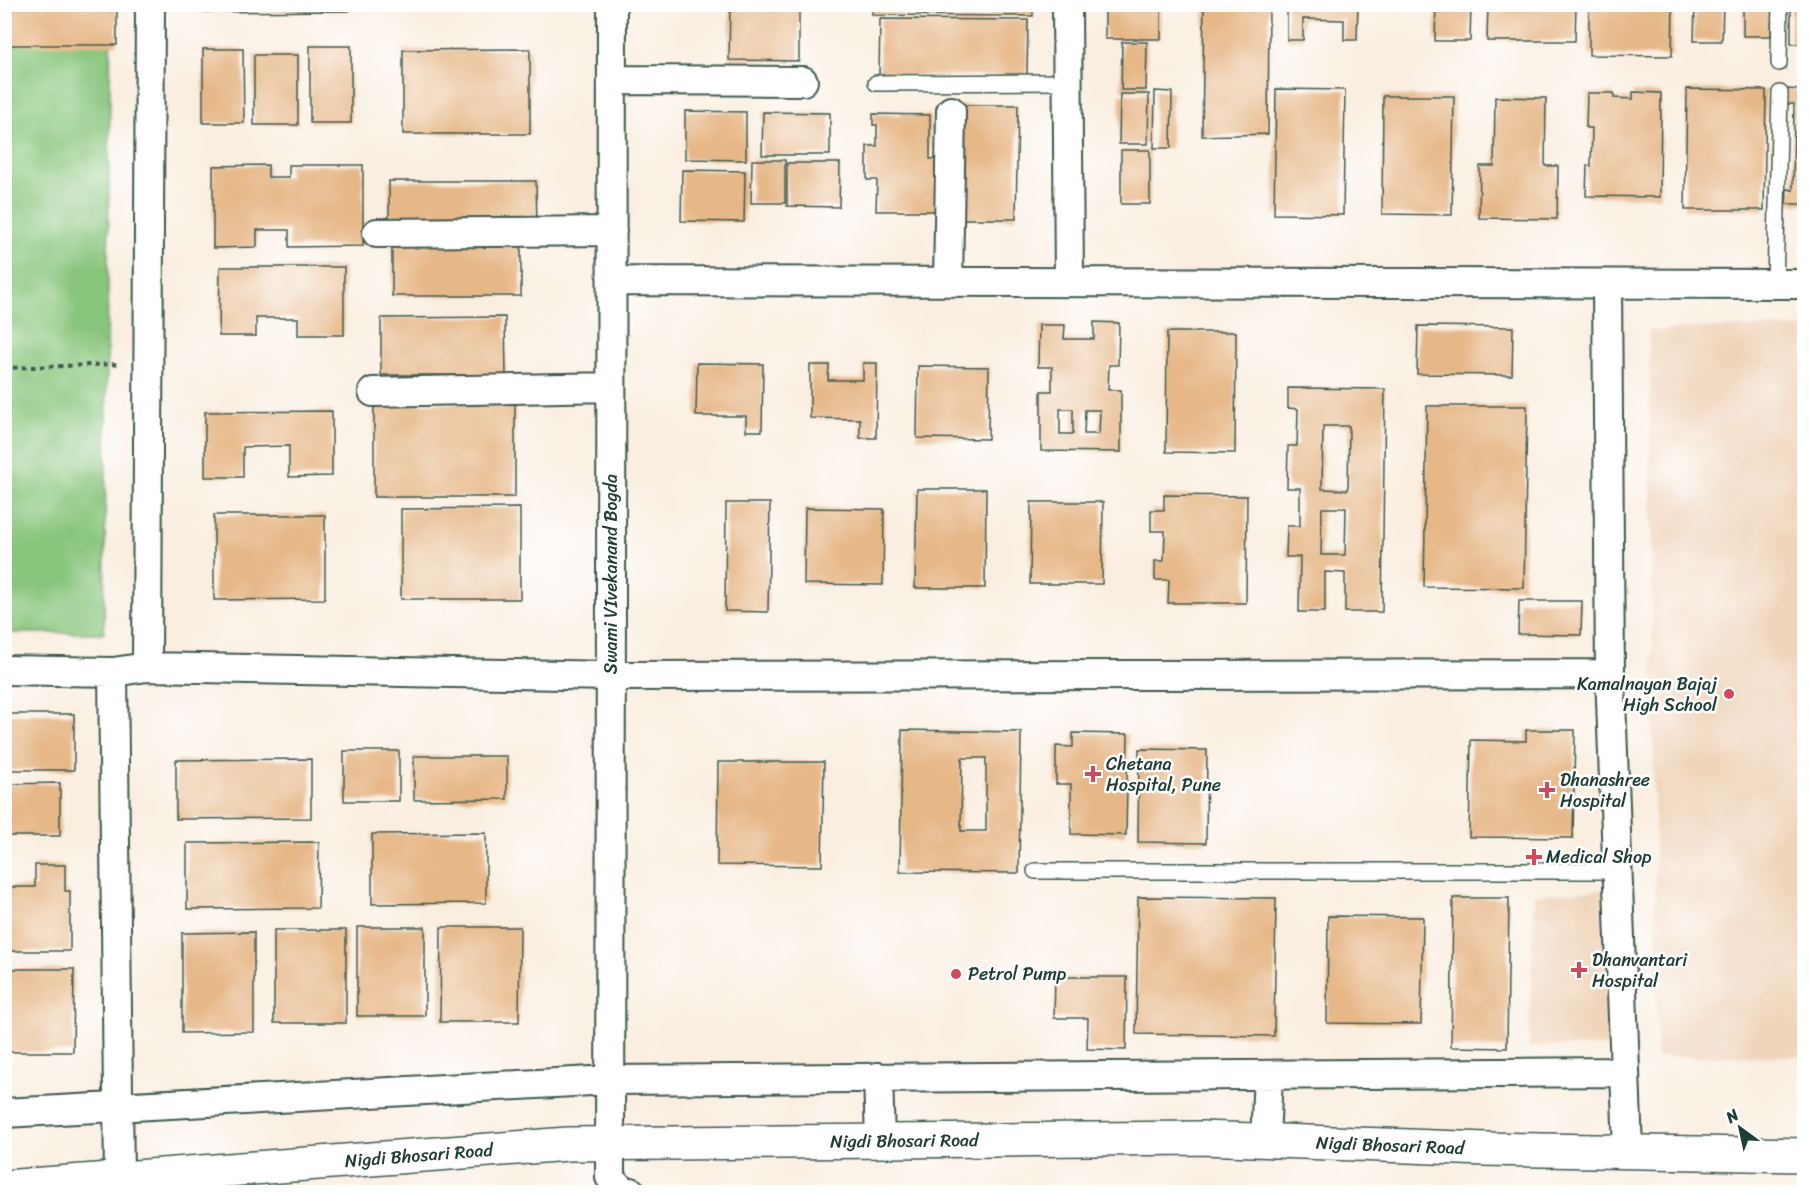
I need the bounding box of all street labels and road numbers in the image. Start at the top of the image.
street label: Swami VIvekanand Bogda [595,474,627,674]
street label: Nigdi Bhosari Road [830,1124,980,1158]
street label: Nigdi Bhosari Road [1315,1126,1466,1164]
street label: Nigdi Bhosari Road [344,1134,495,1177]

